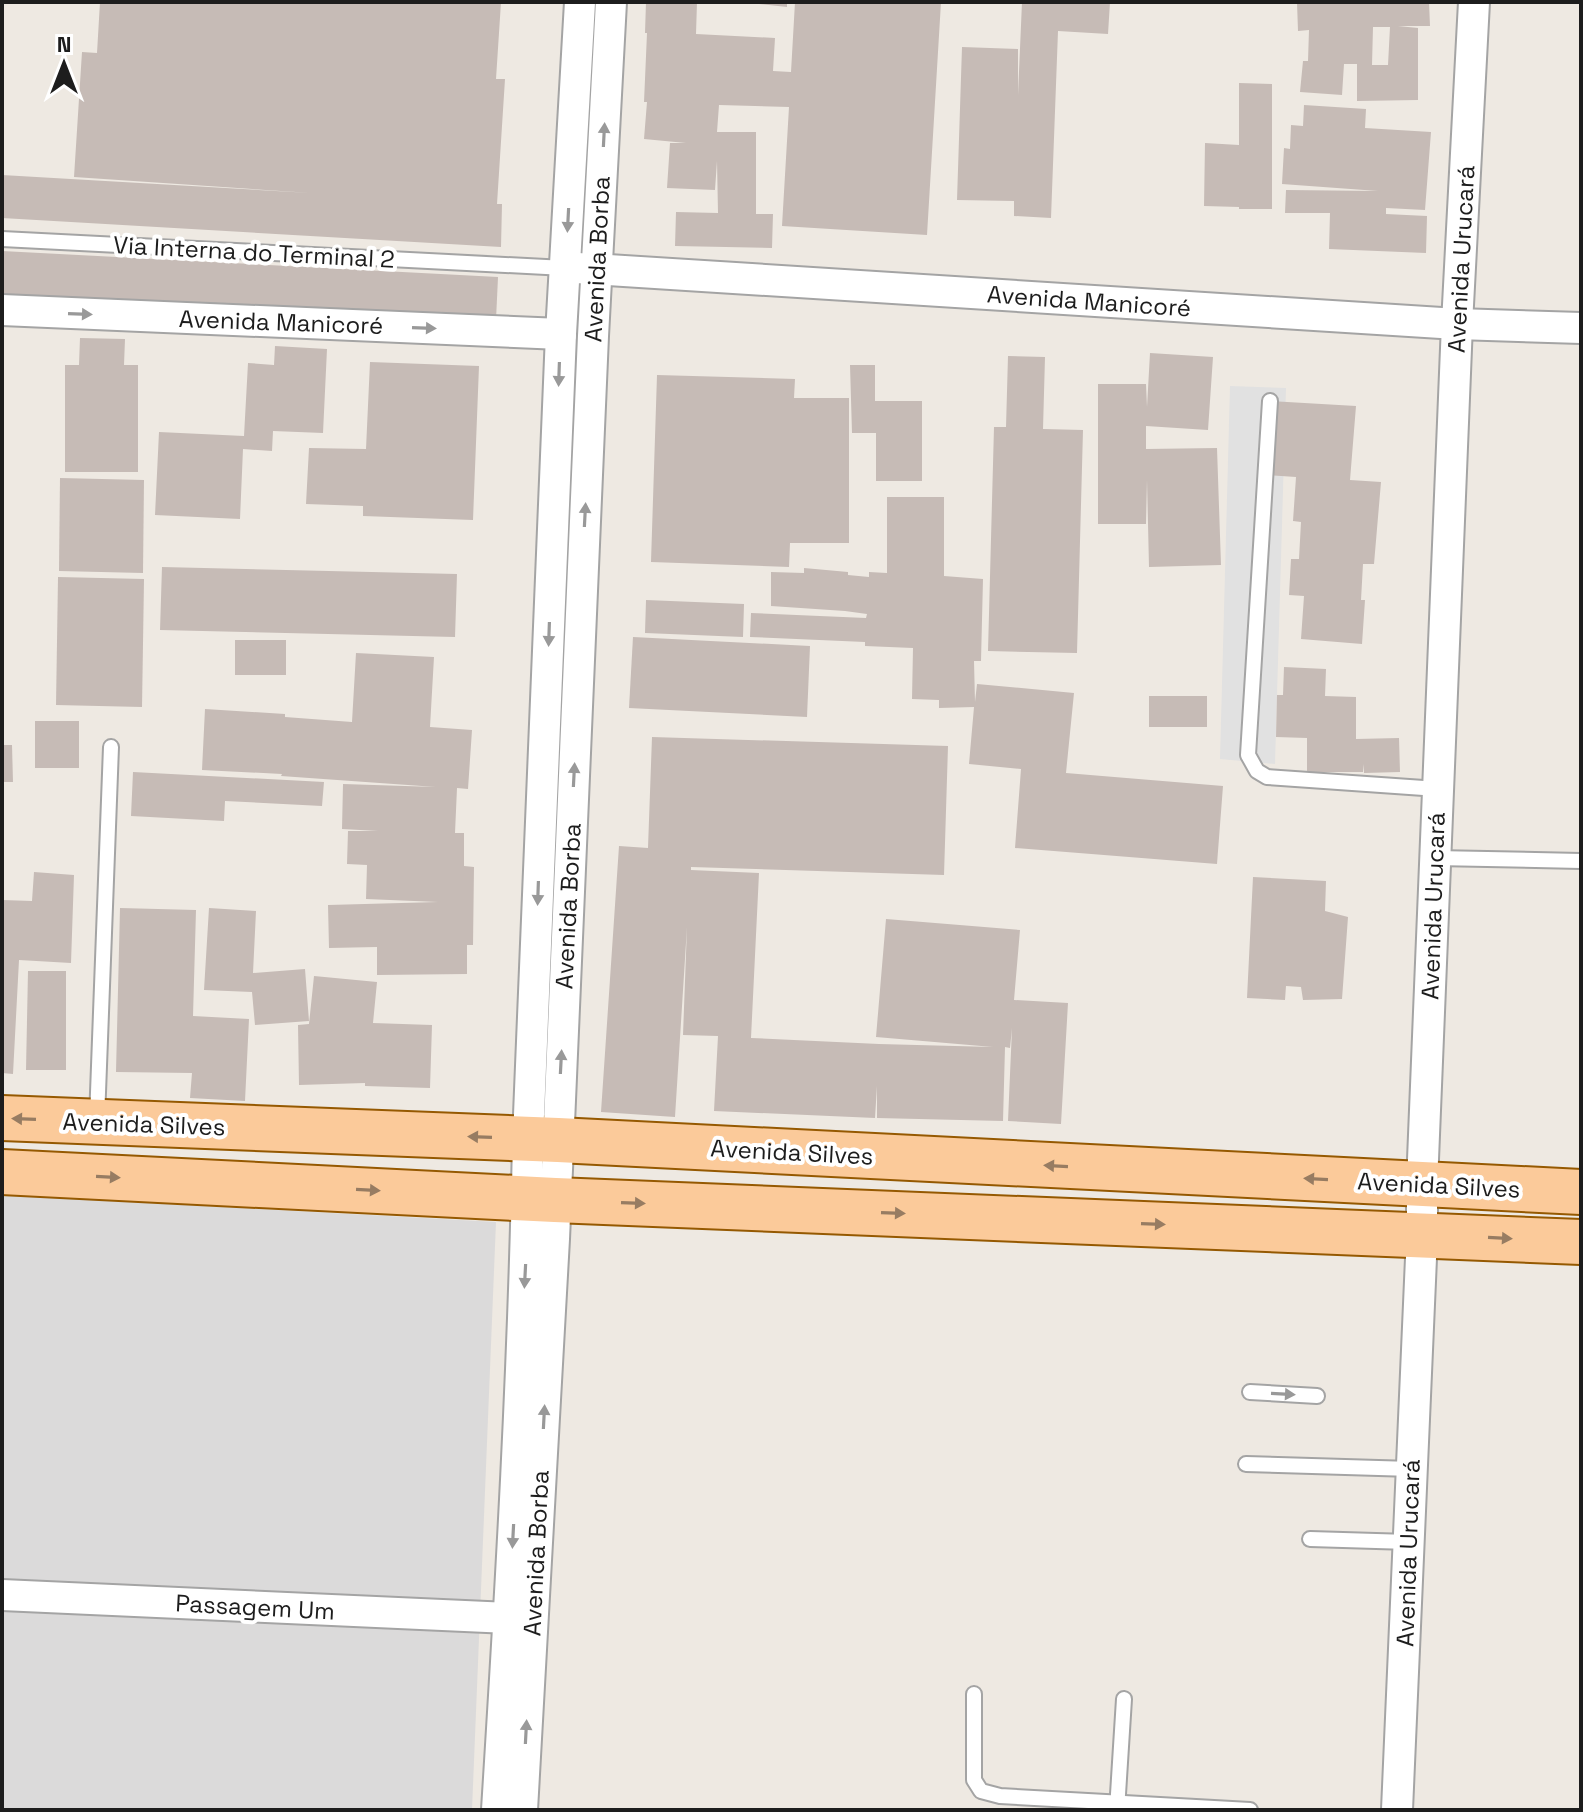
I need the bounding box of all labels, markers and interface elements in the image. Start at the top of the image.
north arrow [24,24,104,104]
text: N [57,30,71,58]
one-way arrow [598,122,611,147]
street label: Avenida Urucará [1441,164,1481,354]
street label: Avenida Borba [577,175,617,343]
one-way arrow [561,208,574,233]
street label: Via Interna do Terminal 2 [112,229,396,275]
street label: Avenida Manicoré [986,278,1192,324]
street label: Avenida Manicoré [178,303,384,341]
one-way arrow [68,307,93,320]
one-way arrow [412,322,437,335]
one-way arrow [553,362,566,387]
one-way arrow [579,502,592,527]
one-way arrow [542,622,555,647]
one-way arrow [568,762,581,787]
street label: Avenida Urucará [1414,811,1452,1000]
street label: Avenida Borba [548,822,588,990]
one-way arrow [532,881,545,906]
one-way arrow [555,1049,568,1074]
street label: Avenida Silves [62,1106,226,1142]
one-way arrow [11,1112,36,1125]
one-way arrow [467,1131,492,1144]
street label: Avenida Silves [710,1132,874,1172]
one-way arrow [1043,1159,1068,1172]
street label: Avenida Silves [1357,1165,1521,1205]
one-way arrow [96,1171,121,1184]
one-way arrow [1303,1172,1328,1185]
one-way arrow [356,1184,381,1197]
one-way arrow [621,1196,646,1209]
one-way arrow [881,1207,906,1220]
one-way arrow [1141,1217,1166,1230]
one-way arrow [1488,1232,1513,1245]
one-way arrow [518,1264,531,1289]
one-way arrow [1271,1388,1296,1401]
one-way arrow [538,1404,551,1429]
street label: Avenida Urucará [1389,1458,1427,1647]
street label: Avenida Borba [516,1469,556,1637]
one-way arrow [506,1524,519,1549]
street label: Passagem Um [175,1587,335,1627]
one-way arrow [520,1719,533,1744]

